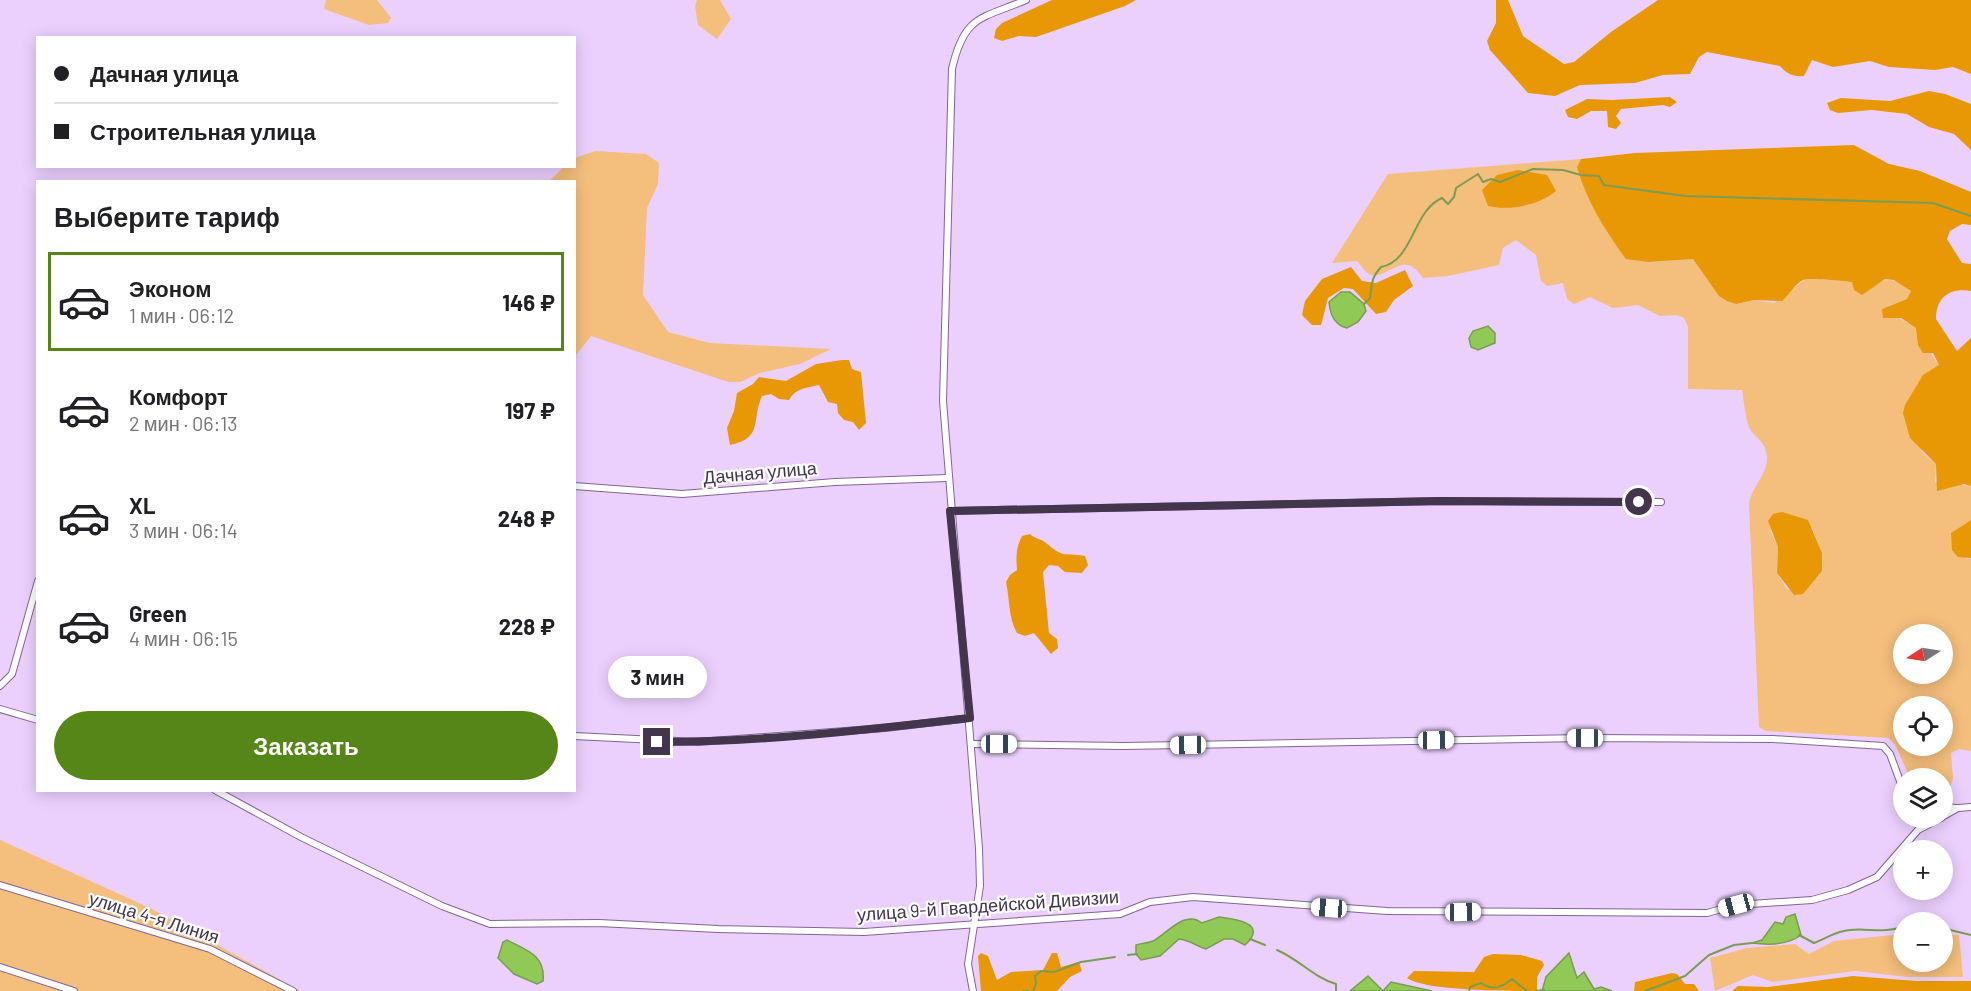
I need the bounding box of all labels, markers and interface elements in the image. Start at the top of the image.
text: Дачная улица [90,60,238,86]
text: Строительная улица [90,118,316,144]
text: Выберите тариф [54,200,280,232]
icon: car [57,275,111,329]
text: Эконом [129,275,212,301]
text: 146 ₽ [502,289,555,315]
text: 1 мин · 06:12 [129,303,234,327]
icon: car [57,383,111,437]
text: Комфорт [129,383,228,409]
text: 197 ₽ [505,397,555,423]
text: 2 мин · 06:13 [129,411,238,435]
street label: Дачная улица [702,456,819,488]
route start [1625,488,1652,515]
icon: car [57,491,111,545]
text: XL [129,492,155,518]
text: 248 ₽ [498,505,555,531]
text: 3 мин · 06:14 [129,518,238,542]
icon: car [57,599,111,653]
text: Green [129,600,187,626]
text: 228 ₽ [499,613,555,639]
north arrow [1893,624,1953,684]
map controls [1893,624,1953,972]
text: 4 мин · 06:15 [129,626,238,650]
callout: 3 мин [608,655,706,697]
text: 3 мин [631,665,684,689]
button: locate [1893,696,1953,756]
button: Заказать [54,711,558,780]
route end [643,728,670,755]
car [1567,729,1603,747]
car [1418,731,1454,749]
car [981,735,1017,753]
car [1170,736,1206,754]
button: layers [1893,768,1953,828]
button: + [1893,840,1953,900]
street label: улица 9-й Гвардейской Дивизии [856,885,1120,925]
street label: улица 4-я Линия [86,887,222,947]
car [1716,892,1756,918]
car [1310,898,1348,918]
car [1445,903,1481,921]
button: − [1893,912,1953,972]

